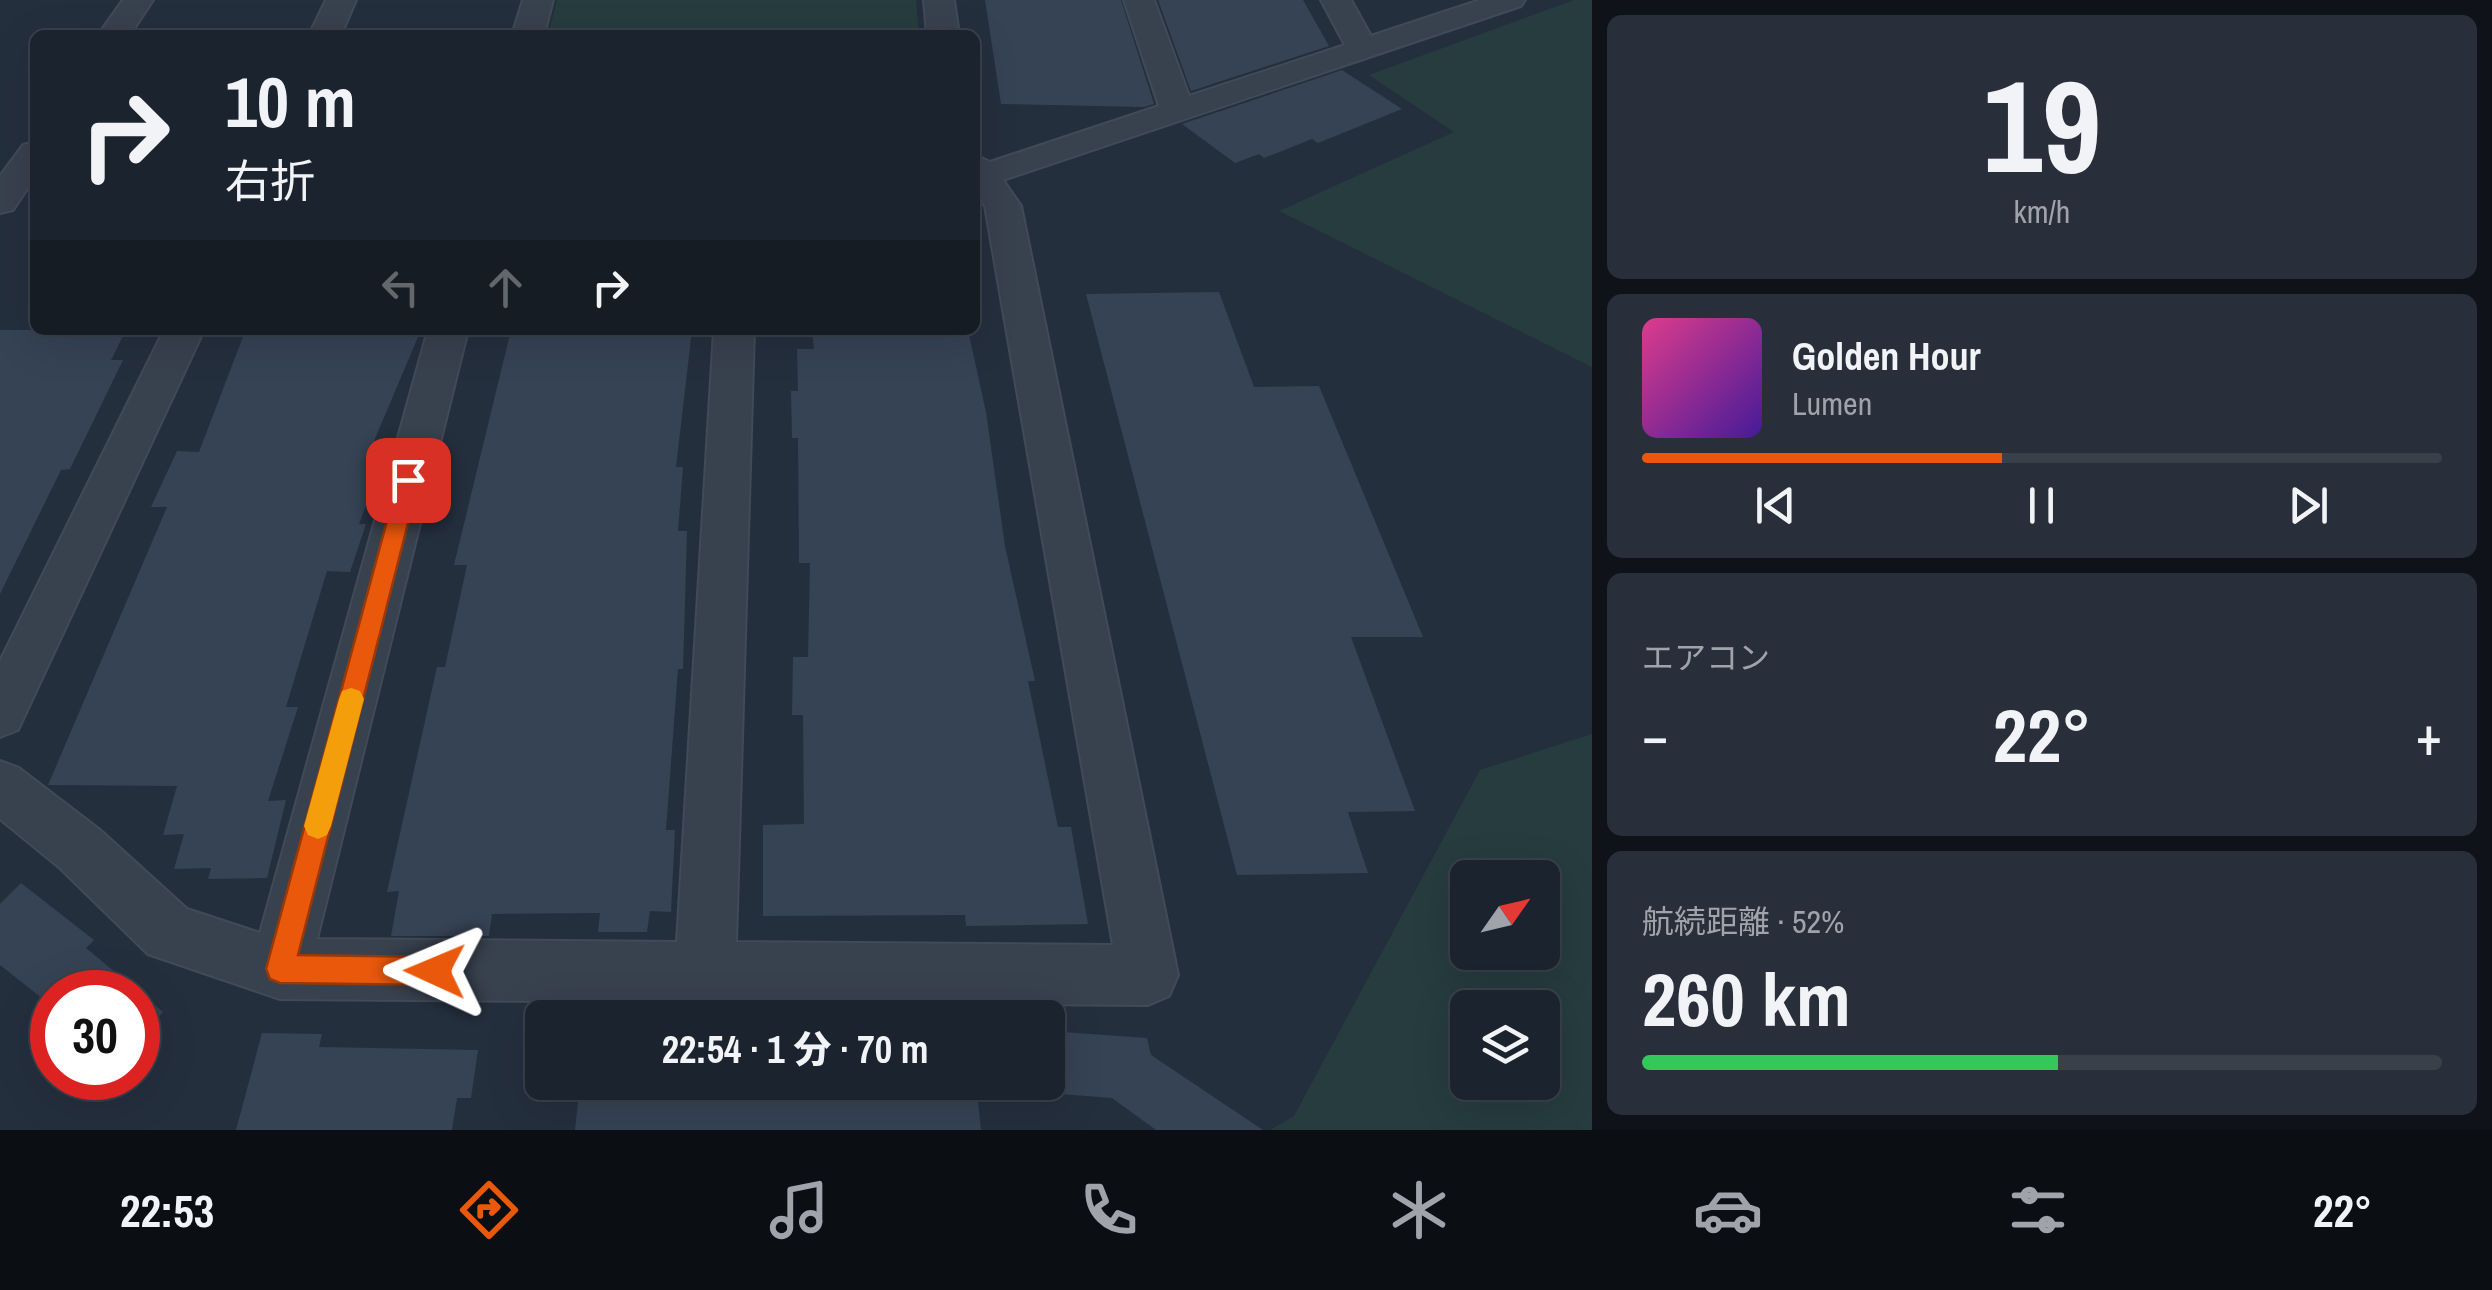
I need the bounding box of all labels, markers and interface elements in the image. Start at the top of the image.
text: 19 [1983,37,2101,213]
text: 10 m [225,55,356,149]
icon: right [60,70,190,200]
text: 右折 [225,150,315,211]
text: km/h [2014,190,2070,233]
icon: left [373,260,428,315]
icon: ahead [478,260,533,315]
icon: right [583,260,638,315]
text: Golden Hour [1792,331,1981,382]
text: Lumen [1792,382,1872,425]
pin [366,438,451,523]
icon: arrive [381,453,436,508]
icon: previous [1748,478,1803,533]
icon: pause [2014,478,2069,533]
icon: next [2281,478,2336,533]
text: エアコン [1642,636,1770,679]
text: 22° [1993,684,2091,785]
text: − [1642,698,1668,772]
text: + [2416,698,2442,772]
north arrow [1450,860,1560,970]
map controls [1450,860,1560,1100]
text: 航続距離 · 52% [1642,900,1844,943]
position arrow [383,919,487,1023]
text: 260 km [1642,948,1851,1049]
speed limit sign: 30 [30,970,160,1100]
button: layers [1450,990,1560,1100]
text: 22:54 · 1 分 · 70 m [662,1024,928,1075]
icon: directions [454,1175,524,1245]
icon: music [764,1175,834,1245]
icon: phone [1074,1175,1144,1245]
icon: climate [1384,1175,1454,1245]
icon: car [1693,1175,1763,1245]
icon: filters [2003,1175,2073,1245]
text: 22:53 [120,1180,214,1241]
text: 22° [2313,1180,2372,1241]

